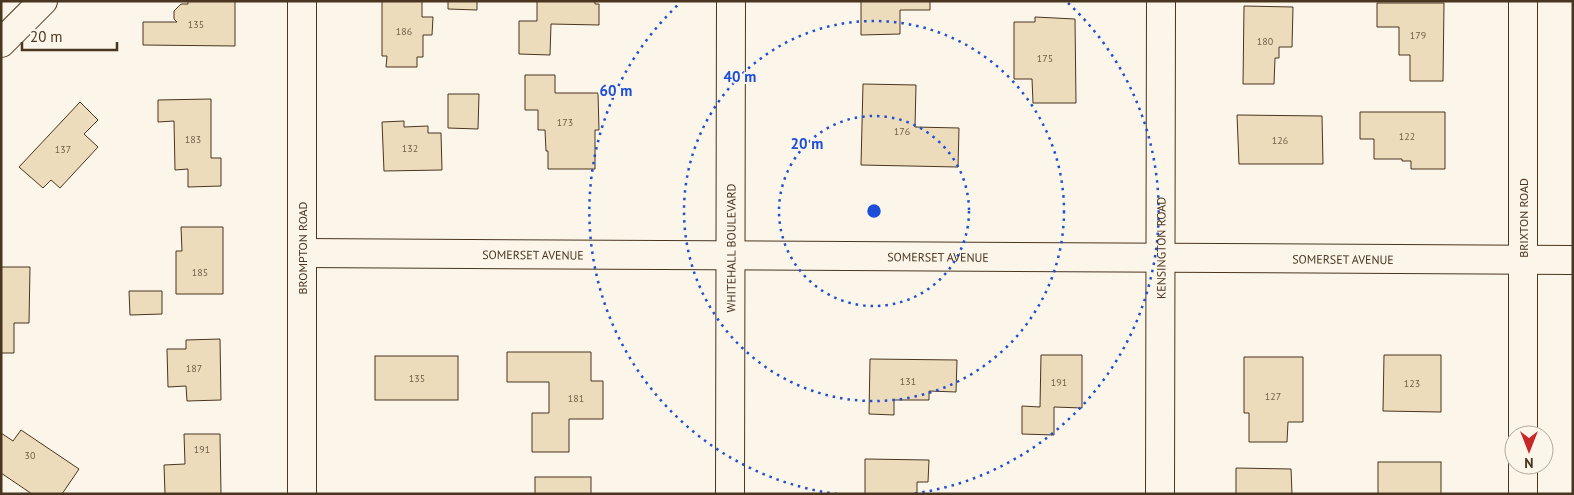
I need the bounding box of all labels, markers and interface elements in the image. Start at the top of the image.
house number: 135 [188,18,204,31]
scale bar [22,20,118,52]
house number: 186 [396,25,412,38]
text: 20 m [30,27,63,46]
house number: 179 [1410,29,1426,42]
house number: 180 [1257,35,1274,48]
house number: 175 [1037,52,1053,65]
text: 40 m [724,67,756,86]
text: 60 m [600,81,632,100]
house number: 173 [557,116,573,129]
house number: 176 [894,125,910,138]
house number: 122 [1399,130,1415,143]
house number: 183 [185,133,201,146]
text: 20 m [791,134,823,153]
house number: 126 [1272,134,1288,147]
house number: 132 [402,142,418,155]
house number: 137 [55,143,71,156]
street label: BRIXTON ROAD [1516,178,1531,258]
street label: WHITEHALL BOULEVARD [723,183,738,312]
street label: KENSINGTON ROAD [1153,197,1168,299]
street label: BROMPTON ROAD [295,201,310,294]
centre of rings [865,202,883,220]
street label: SOMERSET AVENUE [482,246,584,262]
street label: SOMERSET AVENUE [887,249,989,264]
street label: SOMERSET AVENUE [1292,251,1394,267]
house number: 185 [192,266,208,279]
house number: 187 [186,362,202,375]
house number: 135 [409,372,425,385]
house number: 131 [900,375,916,388]
house number: 191 [1051,376,1067,389]
house number: 123 [1404,377,1420,390]
house number: 127 [1265,390,1281,403]
house number: 181 [568,392,584,405]
north arrow [1504,425,1554,475]
house number: 191 [194,443,210,456]
house number: 30 [25,449,36,462]
text: N [1524,454,1534,472]

